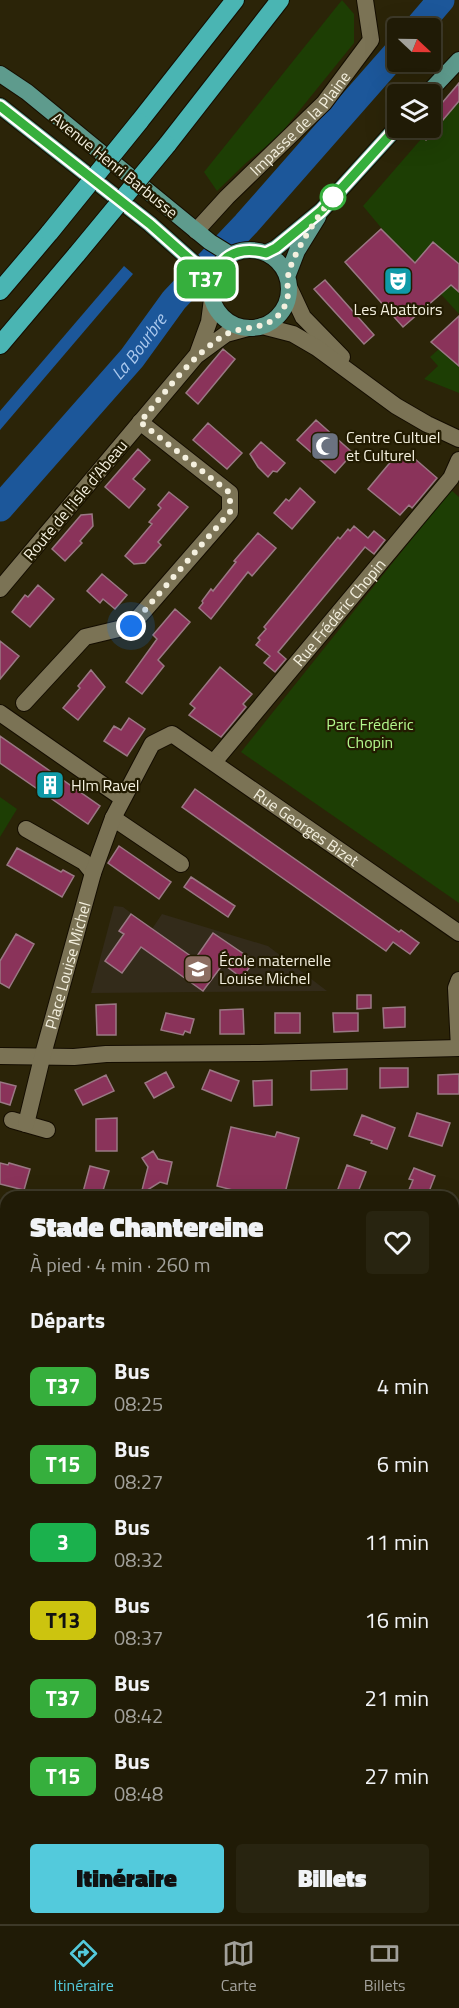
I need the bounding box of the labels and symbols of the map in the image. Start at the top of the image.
north arrow [387,18,441,72]
street label: Impasse de la Plaine [244,66,356,181]
street label: Avenue Henri Barbusse [47,106,183,224]
unlabelled marker [320,184,346,210]
line badge: T37 [172,260,240,298]
theatre icon: Les Abattoirs [382,265,414,297]
place label: Les Abattoirs [354,297,442,321]
water label: La Bourbre [105,306,174,386]
place label: Centre Cultuel et Culturel [346,425,440,467]
mosque icon: Centre Cultuel et Culturel [309,430,341,462]
street label: Route de l'Isle d'Abeau [17,434,133,566]
street label: Rue Frédéric Chopin [287,553,391,671]
your location [116,611,146,641]
park label: Parc Frédéric Chopin [326,712,414,754]
building icon: Hlm Ravel [34,769,66,801]
place label: Hlm Ravel [71,773,140,797]
street label: Rue Georges Bizet [249,782,364,872]
street label: Place Louise Michel [39,899,97,1032]
place label: École maternelle Louise Michel [219,948,331,990]
school or university icon: École maternelle Louise Michel [182,953,214,985]

